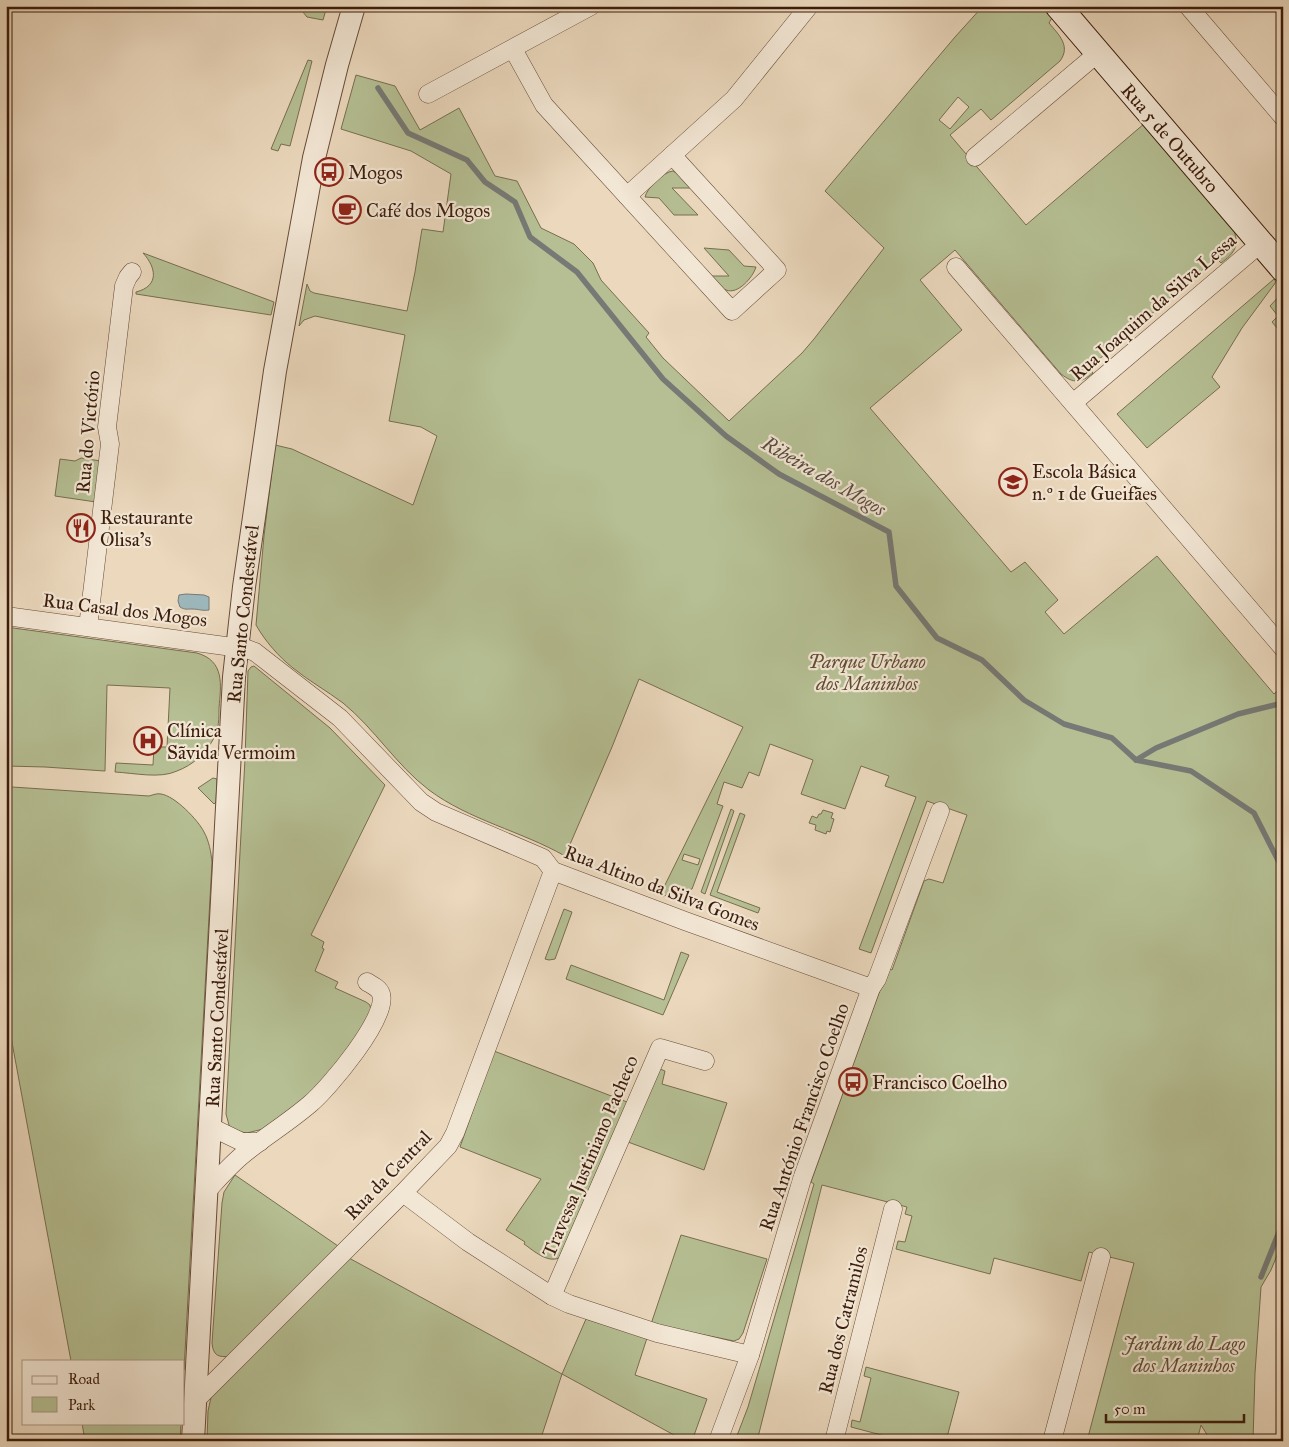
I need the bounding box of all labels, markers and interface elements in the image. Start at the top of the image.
street label: Rua 5 de Outubro [1116,79,1224,198]
bus stop icon: Mogos [314,157,344,187]
place label: Mogos [348,161,403,185]
cafe icon: Café dos Mogos [332,195,362,225]
place label: Café dos Mogos [366,199,490,223]
street label: Rua Joaquim da Silva Lessa [1065,228,1242,386]
street label: Rua do Victório [71,369,105,495]
water label: Ribeira dos Mogos [757,430,891,522]
place label: Escola Básica n.º 1 de Gueifães [1032,460,1157,505]
school or university icon: Escola Básica n.º 1 de Gueifães [998,467,1028,497]
place label: Restaurante Olisa's [100,506,193,551]
restaurant icon: Restaurante Olisa's [66,513,96,543]
street label: Rua Santo Condestável [222,523,264,704]
street label: Rua Casal dos Mogos [41,589,209,632]
park label: Parque Urbano dos Maninhos [808,650,926,695]
place label: Clínica Sãvida Vermoim [167,719,296,764]
hospital icon: Clínica Sãvida Vermoim [133,726,163,756]
street label: Rua Altino da Silva Gomes [561,840,763,936]
street label: Rua Santo Condestável [201,927,233,1108]
street label: Rua António Francisco Coelho [754,1000,854,1234]
street label: Travessa Justiniano Pacheco [537,1051,644,1261]
bus stop icon: Francisco Coelho [838,1067,868,1097]
place label: Francisco Coelho [872,1071,1008,1094]
street label: Rua da Central [340,1125,437,1224]
street label: Rua dos Catramilos [814,1244,872,1396]
park label: Jardim do Lago dos Maninhos [1122,1332,1245,1377]
legend [22,1360,185,1424]
text: Road [68,1370,100,1388]
scale bar [1106,1392,1244,1424]
text: Park [68,1396,95,1414]
text: 50 m [1114,1400,1146,1418]

